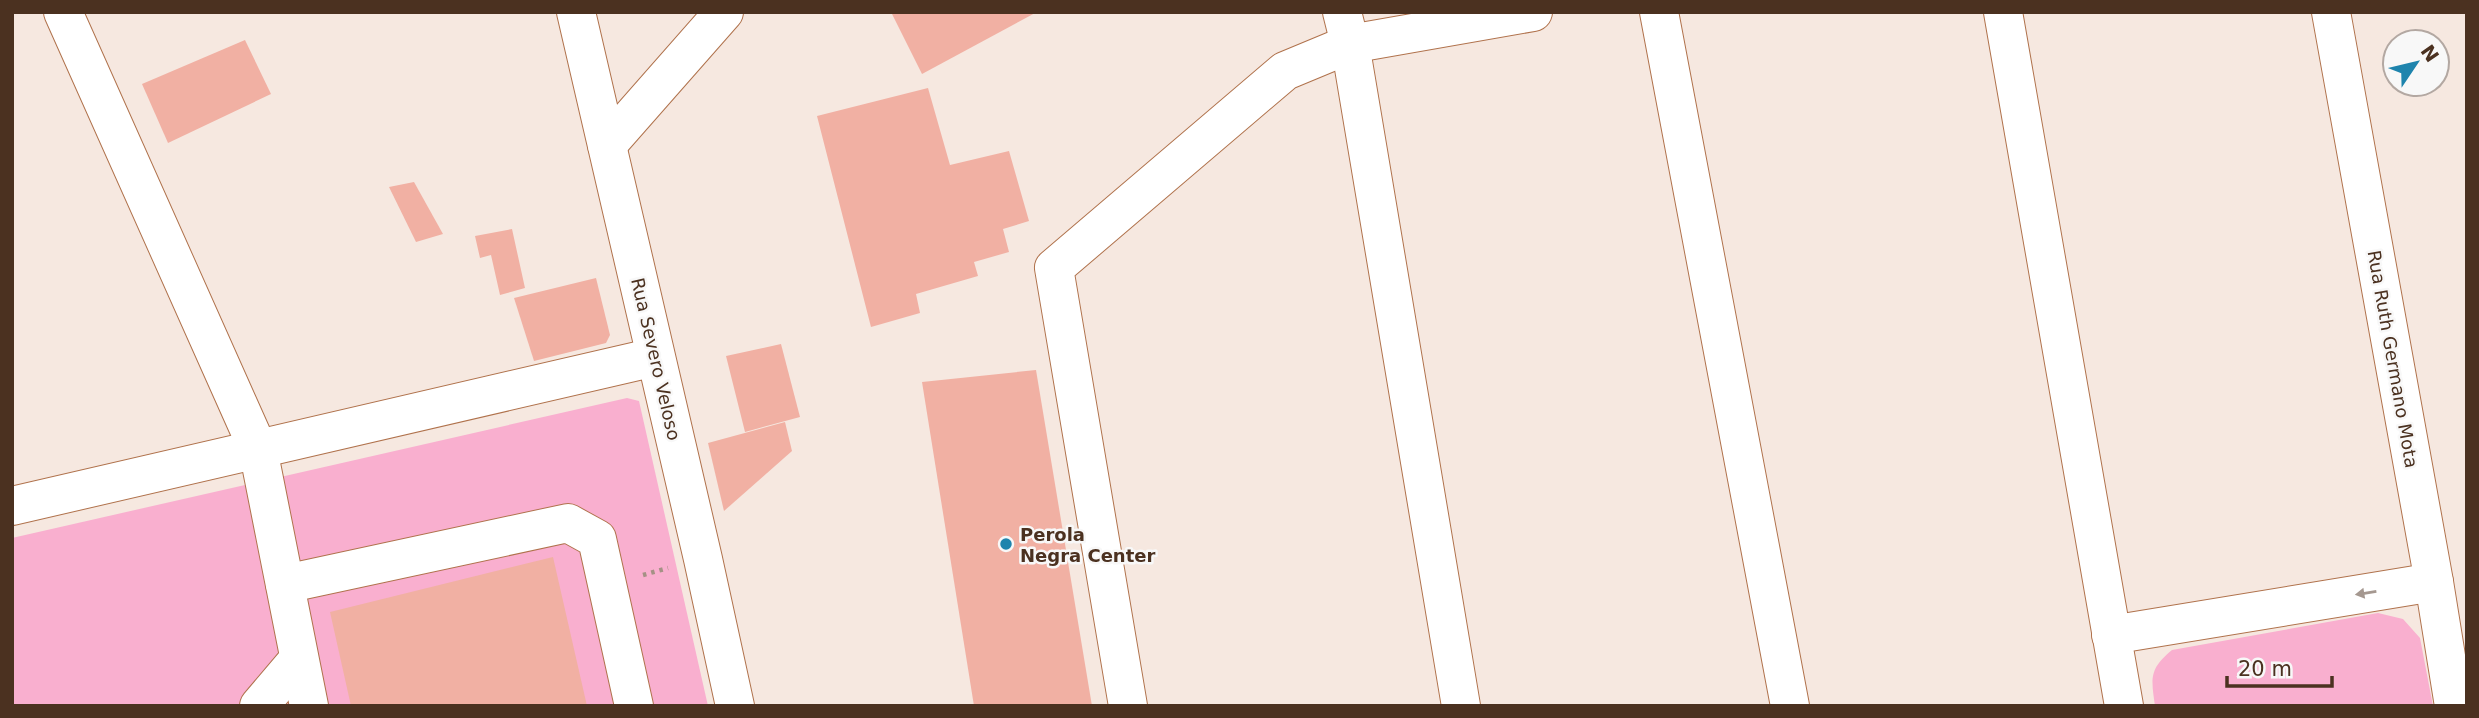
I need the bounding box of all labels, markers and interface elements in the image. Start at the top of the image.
north arrow [2381,28,2451,98]
text: N [2416,40,2443,66]
street label: Rua Ruth Germano Mota [2364,249,2422,469]
street label: Rua Severo Veloso [627,276,685,442]
place label: Perola Negra Center [1020,524,1155,566]
marker: Perola Negra Center [998,536,1014,552]
one-way arrow [2355,588,2377,599]
scale bar [2227,644,2332,688]
text: 20 m [2238,657,2292,681]

